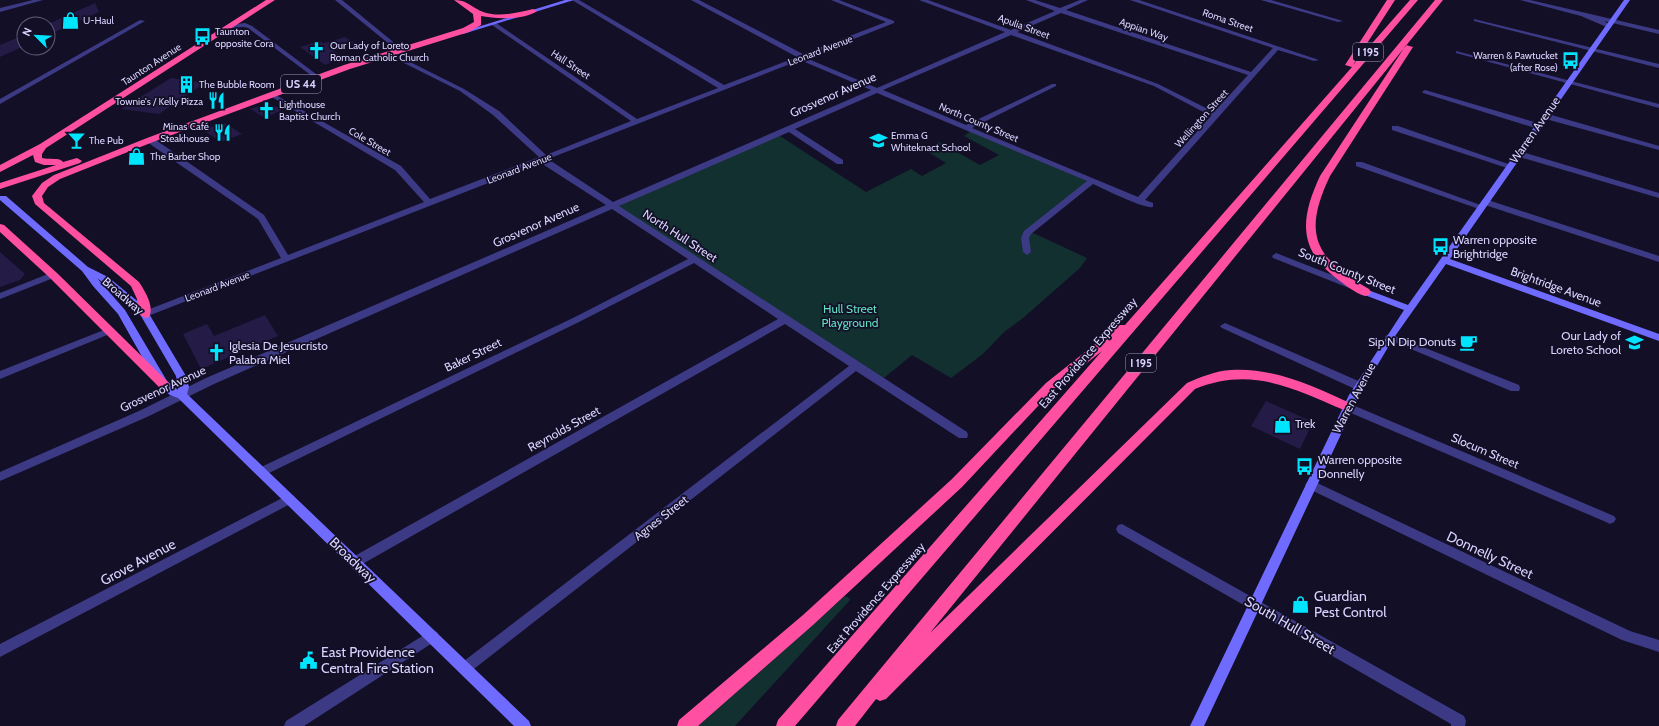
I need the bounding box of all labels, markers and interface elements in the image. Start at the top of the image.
street label: Roma Street [1201,6,1256,35]
shop icon: U-Haul [60,10,80,30]
street label: Apulia Street [996,11,1052,42]
place label: U-Haul [83,14,114,27]
street label: Appian Way [1118,15,1170,44]
north arrow [16,16,56,56]
place label: Taunton opposite Cora [215,25,274,50]
text: N [19,26,35,38]
bus stop icon: Taunton opposite Cora [192,27,212,47]
street label: Leonard Avenue [786,32,854,69]
place label: Our Lady of Loreto Roman Catholic Church [330,39,429,64]
street label: Taunton Avenue [119,40,184,89]
church icon: Our Lady of Loreto Roman Catholic Church [307,41,327,61]
road number: I 195 [1353,43,1383,61]
street label: Hall Street [549,47,593,83]
place label: Warren & Pawtucket (after Rose) [1473,49,1559,74]
bus stop icon: Warren & Pawtucket (after Rose) [1561,51,1581,71]
street label: Grosvenor Avenue [787,69,878,120]
building icon: The Bubble Room [176,74,196,94]
road number: US 44 [281,75,321,93]
place label: The Bubble Room [199,78,275,91]
street label: Wellington Street [1172,86,1231,150]
restaurant icon: Townie's / Kelly Pizza [206,91,226,111]
street label: Warren Avenue [1506,94,1563,166]
place label: Townie's / Kelly Pizza [115,95,203,108]
place label: Lighthouse Baptist Church [279,98,340,123]
church icon: Lighthouse Baptist Church [256,100,276,120]
street label: North County Street [937,100,1021,145]
place label: Minas Café Steakhouse [160,120,209,145]
restaurant icon: Minas Café Steakhouse [212,122,232,142]
street label: Cole Street [346,124,394,159]
place label: Emma G Whiteknact School [891,129,971,154]
bar icon: The Pub [66,130,86,150]
school or university icon: Emma G Whiteknact School [868,131,888,151]
place label: The Pub [89,134,124,147]
shop icon: The Barber Shop [127,146,147,166]
place label: The Barber Shop [150,150,221,163]
street label: Leonard Avenue [485,150,553,187]
street label: Grosvenor Avenue [490,199,581,250]
street label: North Hull Street [640,206,720,265]
place label: Warren opposite Brightridge [1453,232,1537,261]
bus stop icon: Warren opposite Brightridge [1430,237,1450,257]
street label: South County Street [1296,244,1398,297]
street label: Brightridge Avenue [1509,263,1604,310]
street label: Leonard Avenue [183,268,251,305]
street label: Broadway [100,274,147,318]
street label: East Providence Expressway [1035,294,1140,411]
park label: Hull Street Playground [821,301,879,330]
place label: Our Lady of Loreto School [1550,328,1621,357]
cafe icon: Sip N Dip Donuts [1459,332,1479,352]
school or university icon: Our Lady of Loreto School [1624,333,1644,353]
street label: Baker Street [442,334,504,375]
place label: Sip N Dip Donuts [1368,334,1456,349]
place label: Iglesia De Jesucristo Palabra Miel [229,338,328,367]
church icon: Iglesia De Jesucristo Palabra Miel [206,343,226,363]
road number: I 195 [1126,354,1156,372]
street label: Warren Avenue [1329,360,1378,436]
street label: Grosvenor Avenue [117,362,208,415]
street label: Reynolds Street [525,403,603,455]
shop icon: Trek [1272,414,1292,434]
place label: Trek [1295,416,1316,431]
street label: Slocum Street [1449,430,1521,472]
place label: Warren opposite Donnelly [1318,452,1402,481]
bus stop icon: Warren opposite Donnelly [1295,457,1315,477]
street label: Agnes Street [631,492,691,543]
street label: Donnelly Street [1444,527,1536,583]
street label: Broadway [326,533,380,587]
street label: Grove Avenue [97,535,179,589]
street label: East Providence Expressway [823,539,928,656]
place label: Guardian Pest Control [1314,587,1387,621]
street label: South Hull Street [1242,592,1339,658]
shop icon: Guardian Pest Control [1291,594,1311,614]
place label: East Providence Central Fire Station [321,643,434,677]
public building icon: East Providence Central Fire Station [298,650,318,670]

